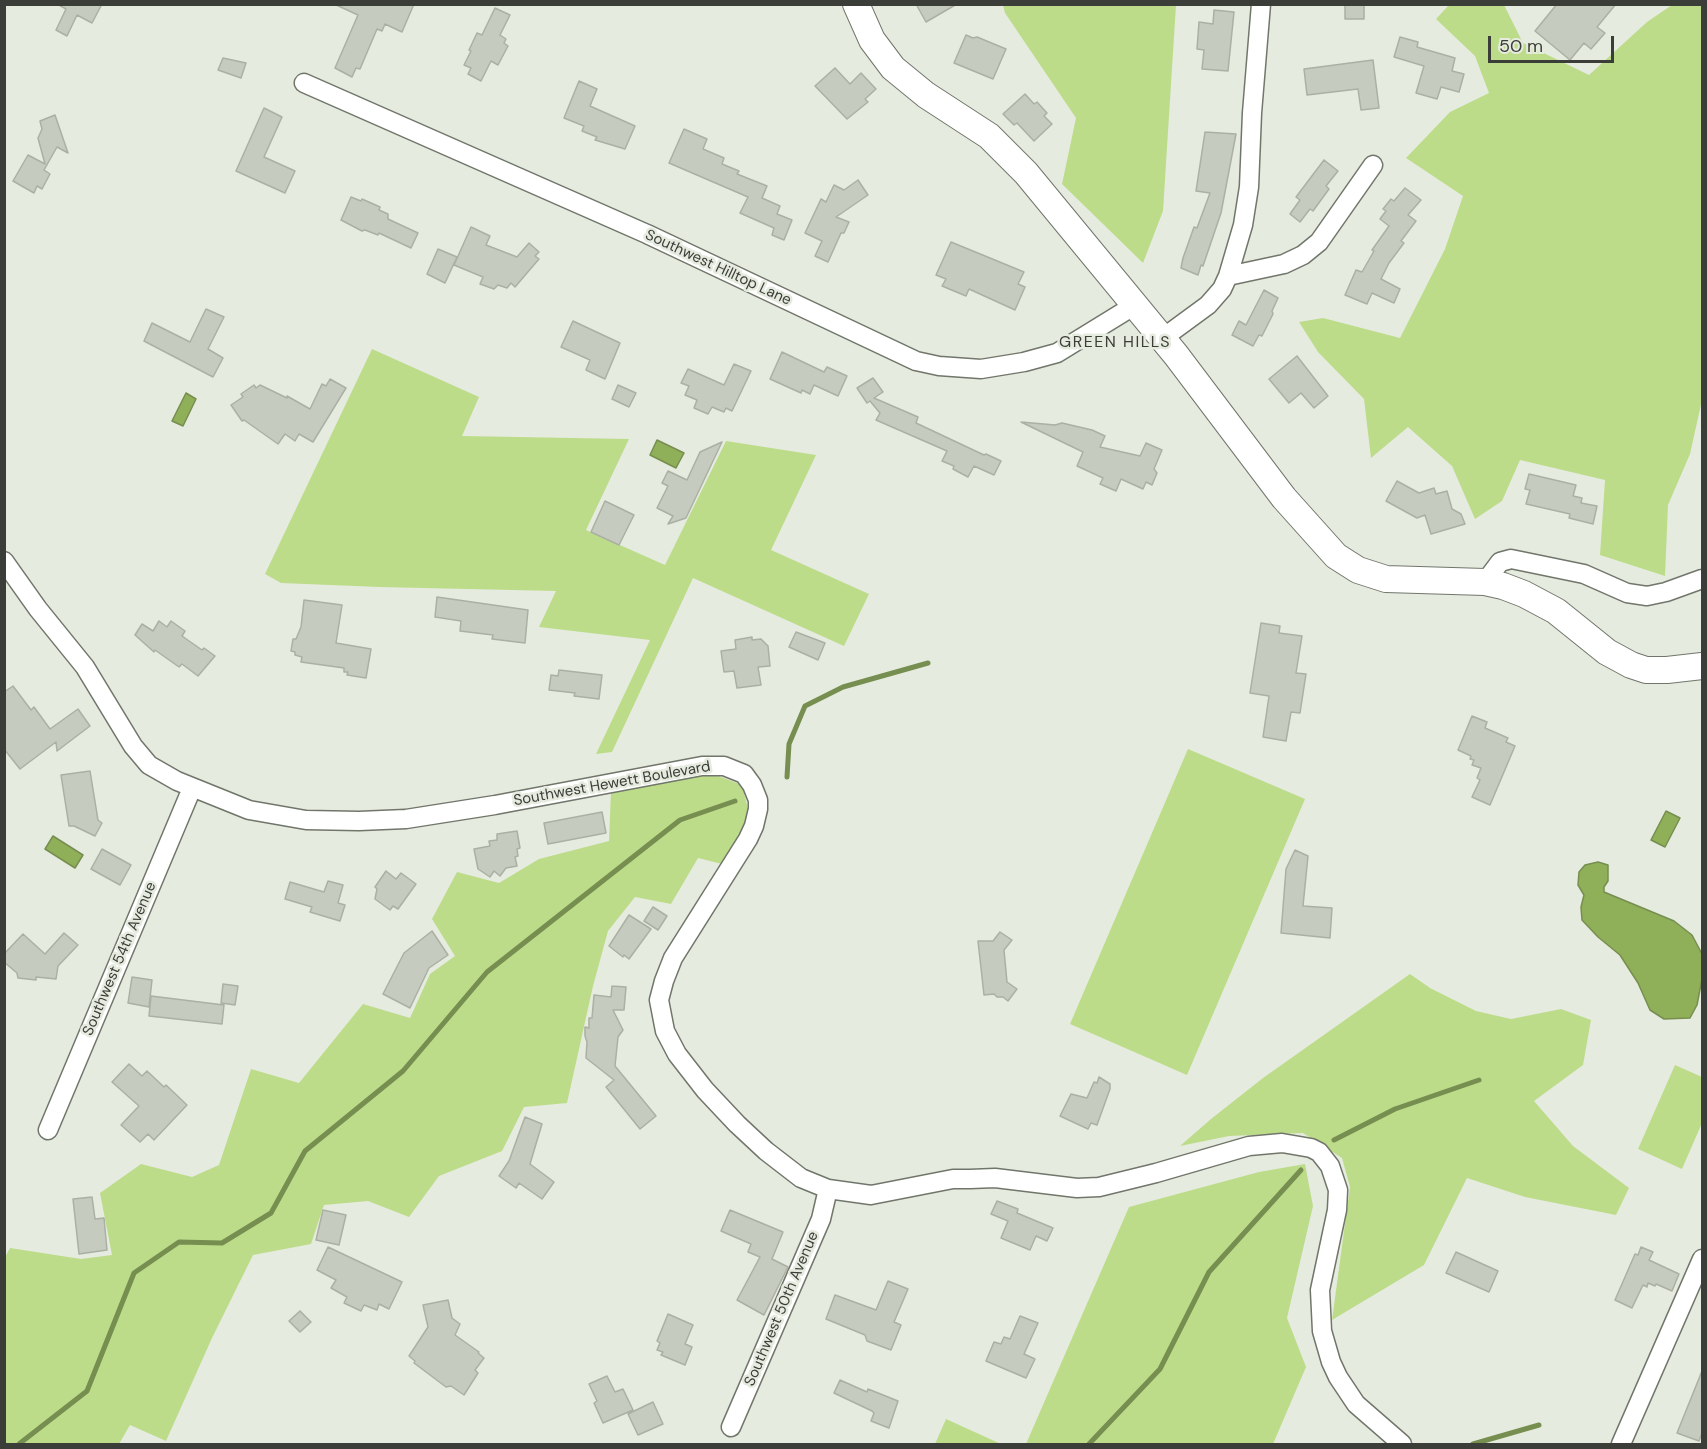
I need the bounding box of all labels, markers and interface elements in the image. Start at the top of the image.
scale bar [1491,24,1617,62]
text: 50 m [1499,34,1543,58]
street label: Southwest Hilltop Lane [642,226,794,310]
district label: GREEN HILLS [1059,333,1171,353]
street label: Southwest Hewett Boulevard [512,758,712,810]
street label: Southwest 54th Avenue [79,879,161,1039]
street label: Southwest 50th Avenue [741,1229,823,1389]

